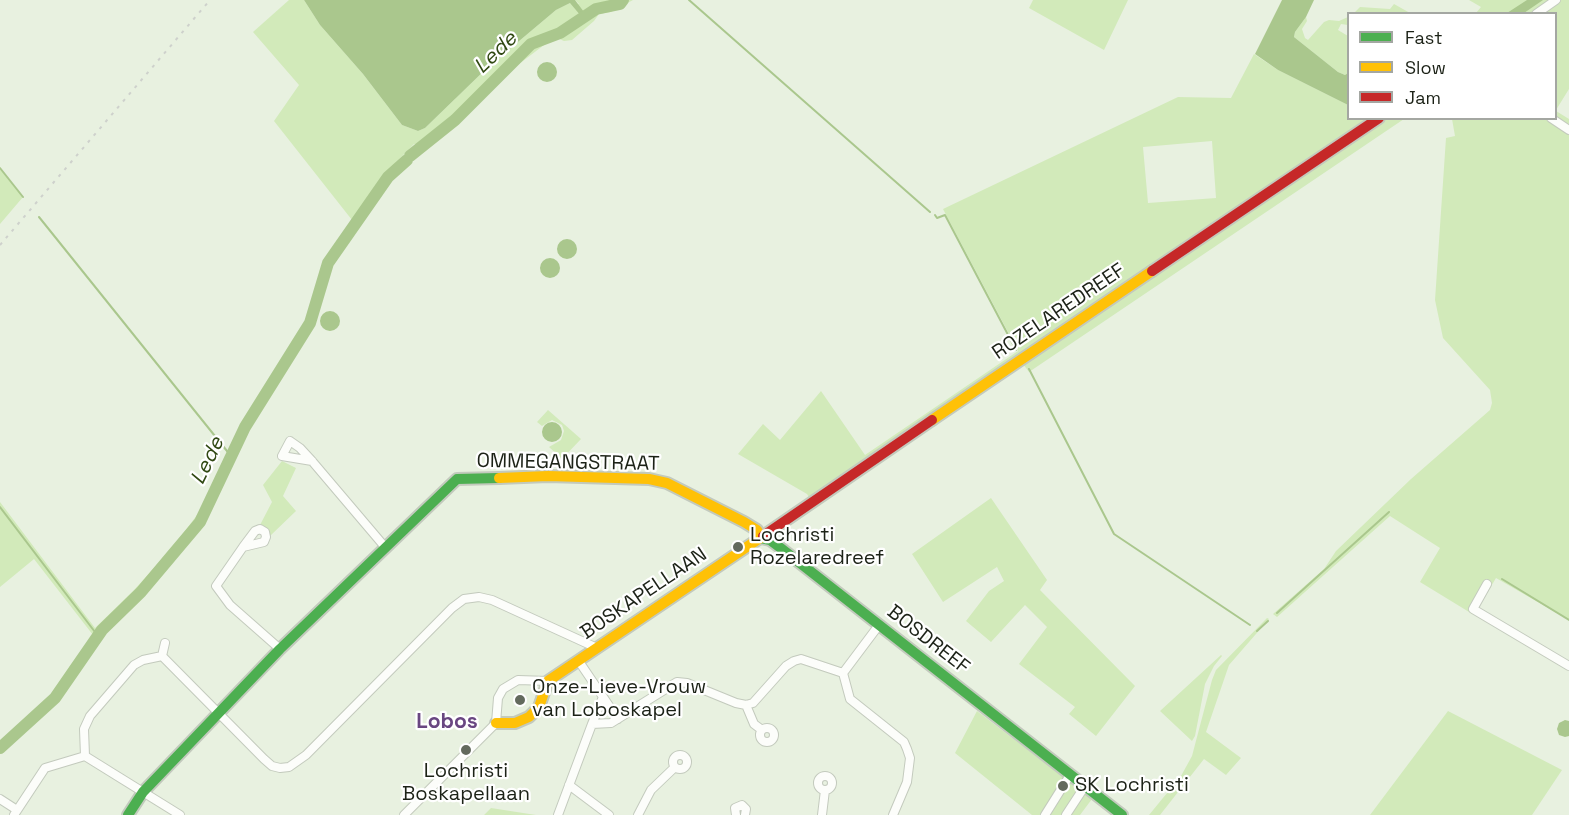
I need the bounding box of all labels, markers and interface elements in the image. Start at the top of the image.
legend [1347,12,1557,120]
text: Fast [1405,26,1442,49]
water label: Lede [469,27,523,79]
text: Slow [1405,56,1446,79]
text: Jam [1405,86,1441,109]
street label: ROZELAREDREEF [988,259,1130,365]
water label: Lede [186,433,230,489]
street label: OMMEGANGSTRAAT [476,449,660,477]
place label: Lochristi Rozelaredreef [750,524,884,571]
marker: Lochristi Rozelaredreef [731,540,745,554]
street label: BOSKAPELLAAN [576,543,712,645]
street label: BOSDREEF [882,600,974,680]
place label: Onze-Lieve-Vrouw van Loboskapel [532,676,706,723]
marker: Onze-Lieve-Vrouw van Loboskapel [513,693,527,707]
district label: Lobos [416,709,478,735]
marker: Lochristi Boskapellaan [459,743,473,757]
place label: Lochristi Boskapellaan [402,760,530,807]
place label: SK Lochristi [1075,774,1189,798]
marker: SK Lochristi [1056,779,1070,793]

